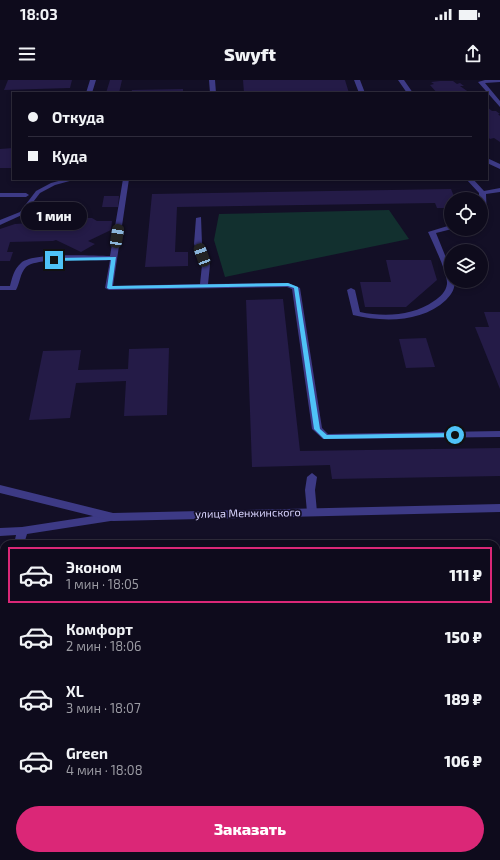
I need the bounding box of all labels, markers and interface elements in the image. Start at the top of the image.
text: 18:03 [20,5,58,23]
icon: menu [16,43,38,65]
text: Swyft [224,43,276,65]
icon: share [462,43,484,65]
text: Откуда [52,108,104,126]
text: Куда [52,147,87,165]
map controls [444,192,488,288]
button: locate [444,192,488,236]
callout: 1 мин [21,202,87,230]
text: 1 мин [36,208,72,224]
car [109,223,125,249]
car [192,242,212,268]
button: layers [444,244,488,288]
route end [45,251,63,269]
route start [446,426,464,444]
street label: улица Менжинского [195,505,301,521]
icon: car [18,557,54,593]
text: Эконом [66,558,122,576]
text: 111 ₽ [449,566,482,584]
text: 1 мин · 18:05 [66,576,139,592]
icon: car [18,619,54,655]
text: Комфорт [66,620,133,638]
text: 150 ₽ [445,628,482,646]
text: 2 мин · 18:06 [66,638,141,654]
icon: car [18,681,54,717]
text: XL [66,682,84,700]
text: 189 ₽ [444,690,482,708]
text: 3 мин · 18:07 [66,700,141,716]
icon: car [18,743,54,779]
text: Green [66,744,108,762]
text: 106 ₽ [444,752,482,770]
text: 4 мин · 18:08 [66,762,143,778]
button: Заказать [16,806,484,852]

